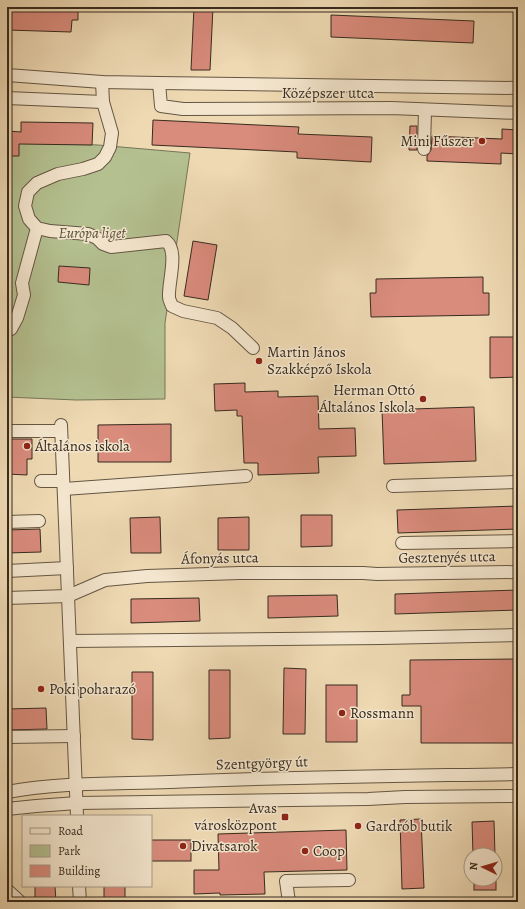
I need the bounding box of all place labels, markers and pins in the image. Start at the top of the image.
place label: Mini Fűszer [401,131,474,151]
marker: Mini Fűszer [477,136,487,146]
place label: Martin János Szakképző Iskola [267,342,372,379]
marker: Martin János Szakképző Iskola [254,356,264,366]
place label: Herman Ottó Általános Iskola [318,380,415,417]
marker: Herman Ottó Általános Iskola [418,394,428,404]
place label: Általános iskola [34,436,130,456]
marker: Általános iskola [22,441,32,451]
place label: Poki poharazó [49,679,136,699]
marker: Poki poharazó [36,684,46,694]
place label: Rossmann [350,703,414,723]
marker: Rossmann [337,708,347,718]
place label: Avas városközpont [193,798,277,835]
marker: Avas városközpont [280,812,290,822]
place label: Gardrób butik [366,816,453,836]
marker: Gardrób butik [353,821,363,831]
place label: Divatsarok [191,836,258,856]
marker: Divatsarok [178,841,188,851]
place label: Coop [313,841,345,861]
marker: Coop [300,846,310,856]

